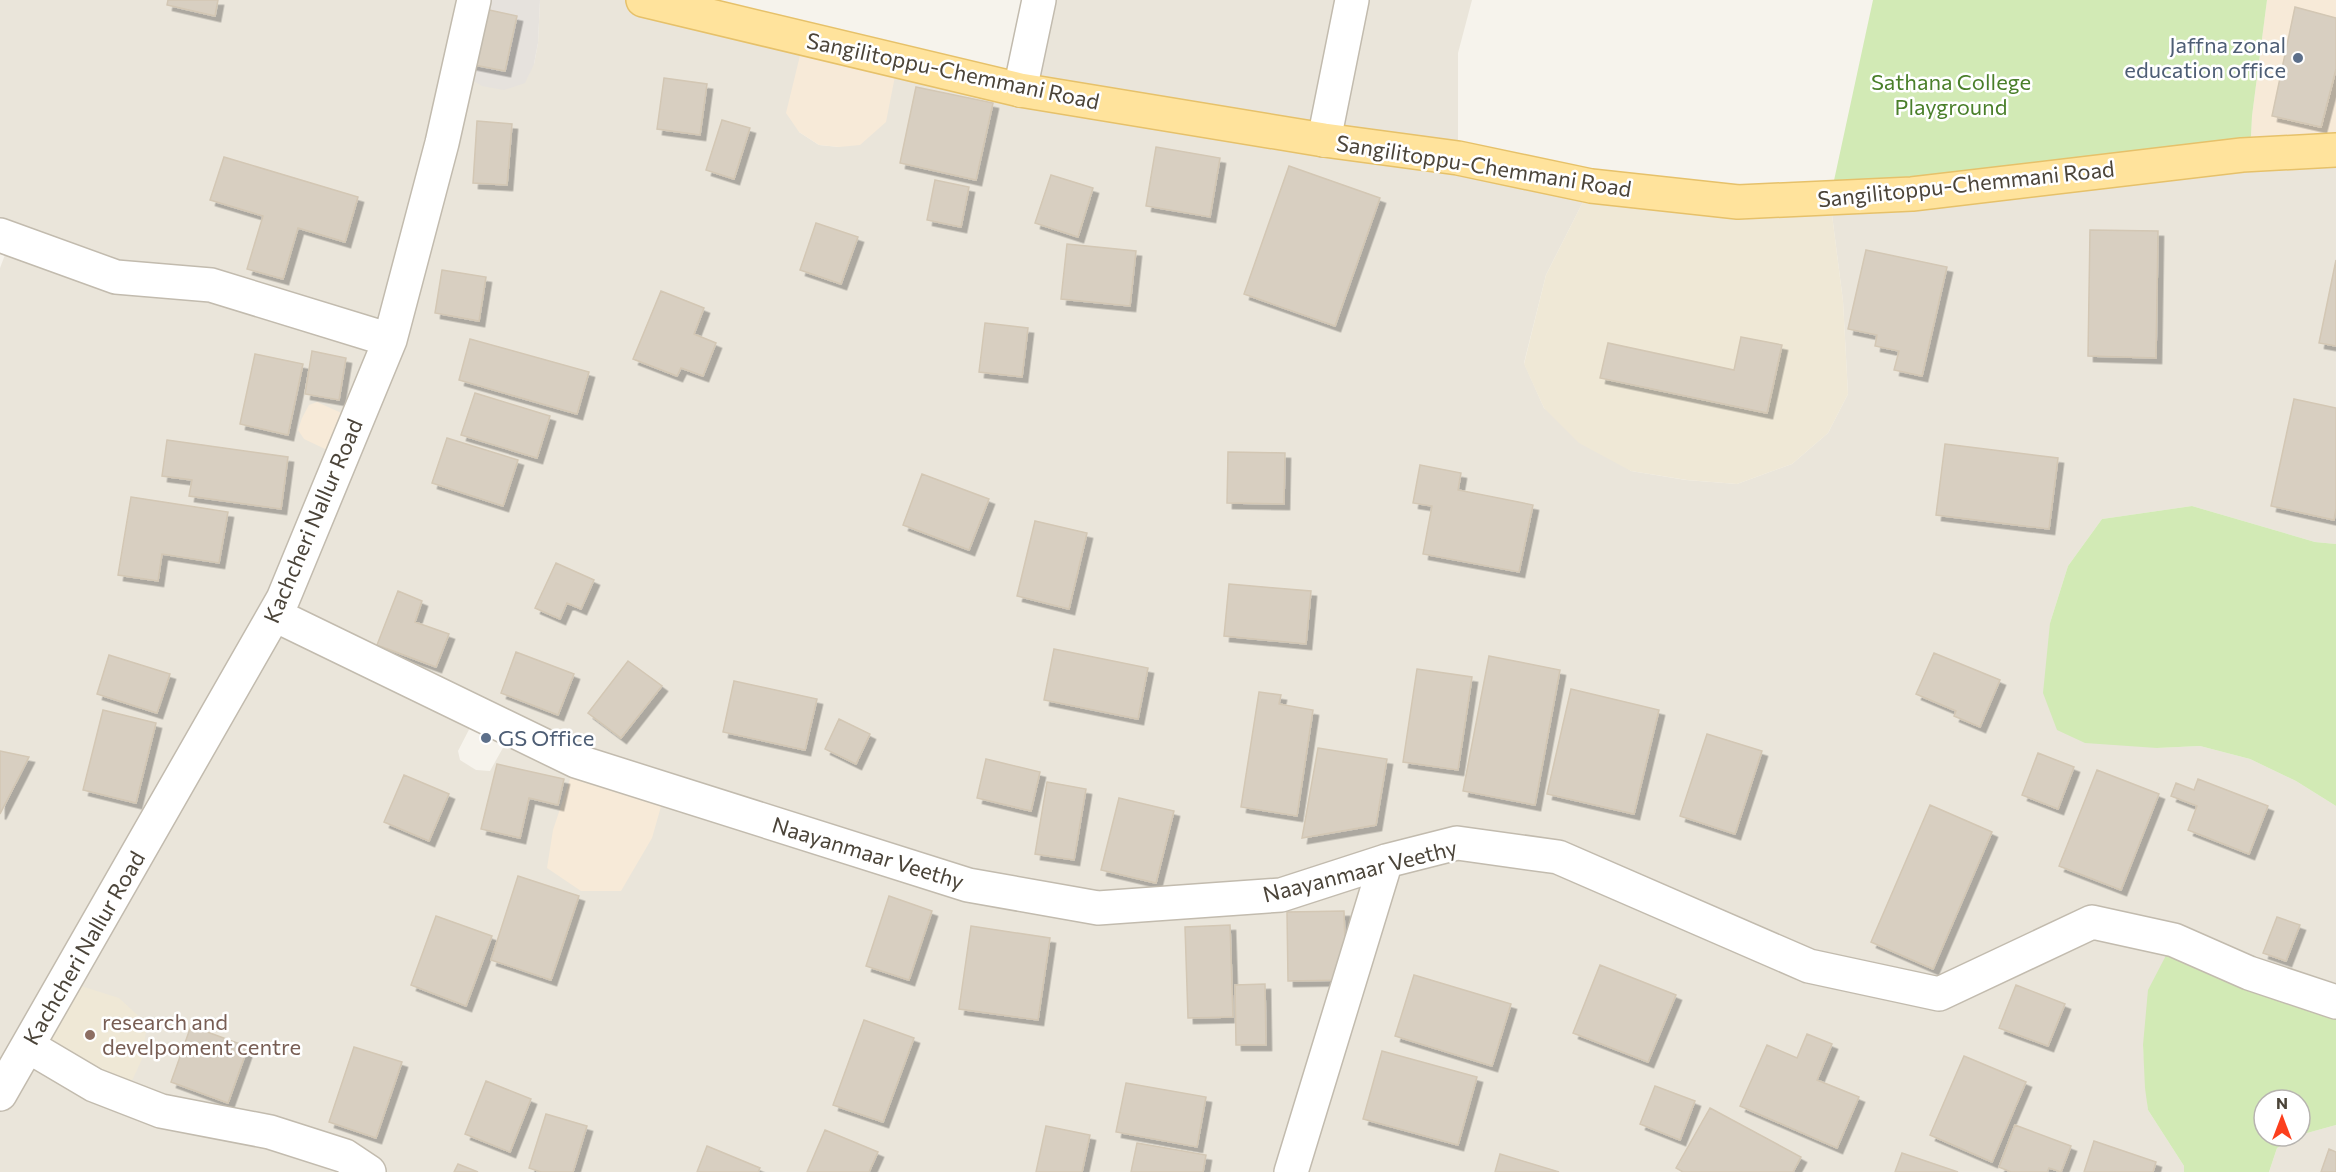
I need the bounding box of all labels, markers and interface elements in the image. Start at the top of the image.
street label: Sangilitoppu-Chemmani Road [804,26,1102,115]
place label: Jaffna zonal education office [2124,31,2286,83]
marker: Jaffna zonal education office [2291,51,2305,65]
park label: Sathana College Playground [1871,68,2031,120]
street label: Sangilitoppu-Chemmani Road [1335,129,1634,202]
street label: Sangilitoppu-Chemmani Road [1816,154,2116,213]
street label: Kachcheri Nallur Road [257,415,368,627]
place label: GS Office [498,724,594,751]
marker: GS Office [479,731,493,745]
street label: Naayanmaar Veethy [769,810,967,895]
street label: Naayanmaar Veethy [1260,833,1460,908]
street label: Kachcheri Nallur Road [17,846,150,1050]
place label: research and develpoment centre [102,1008,301,1060]
marker: research and develpoment centre [83,1028,97,1042]
north arrow [2252,1088,2312,1148]
text: N [2276,1093,2288,1112]

